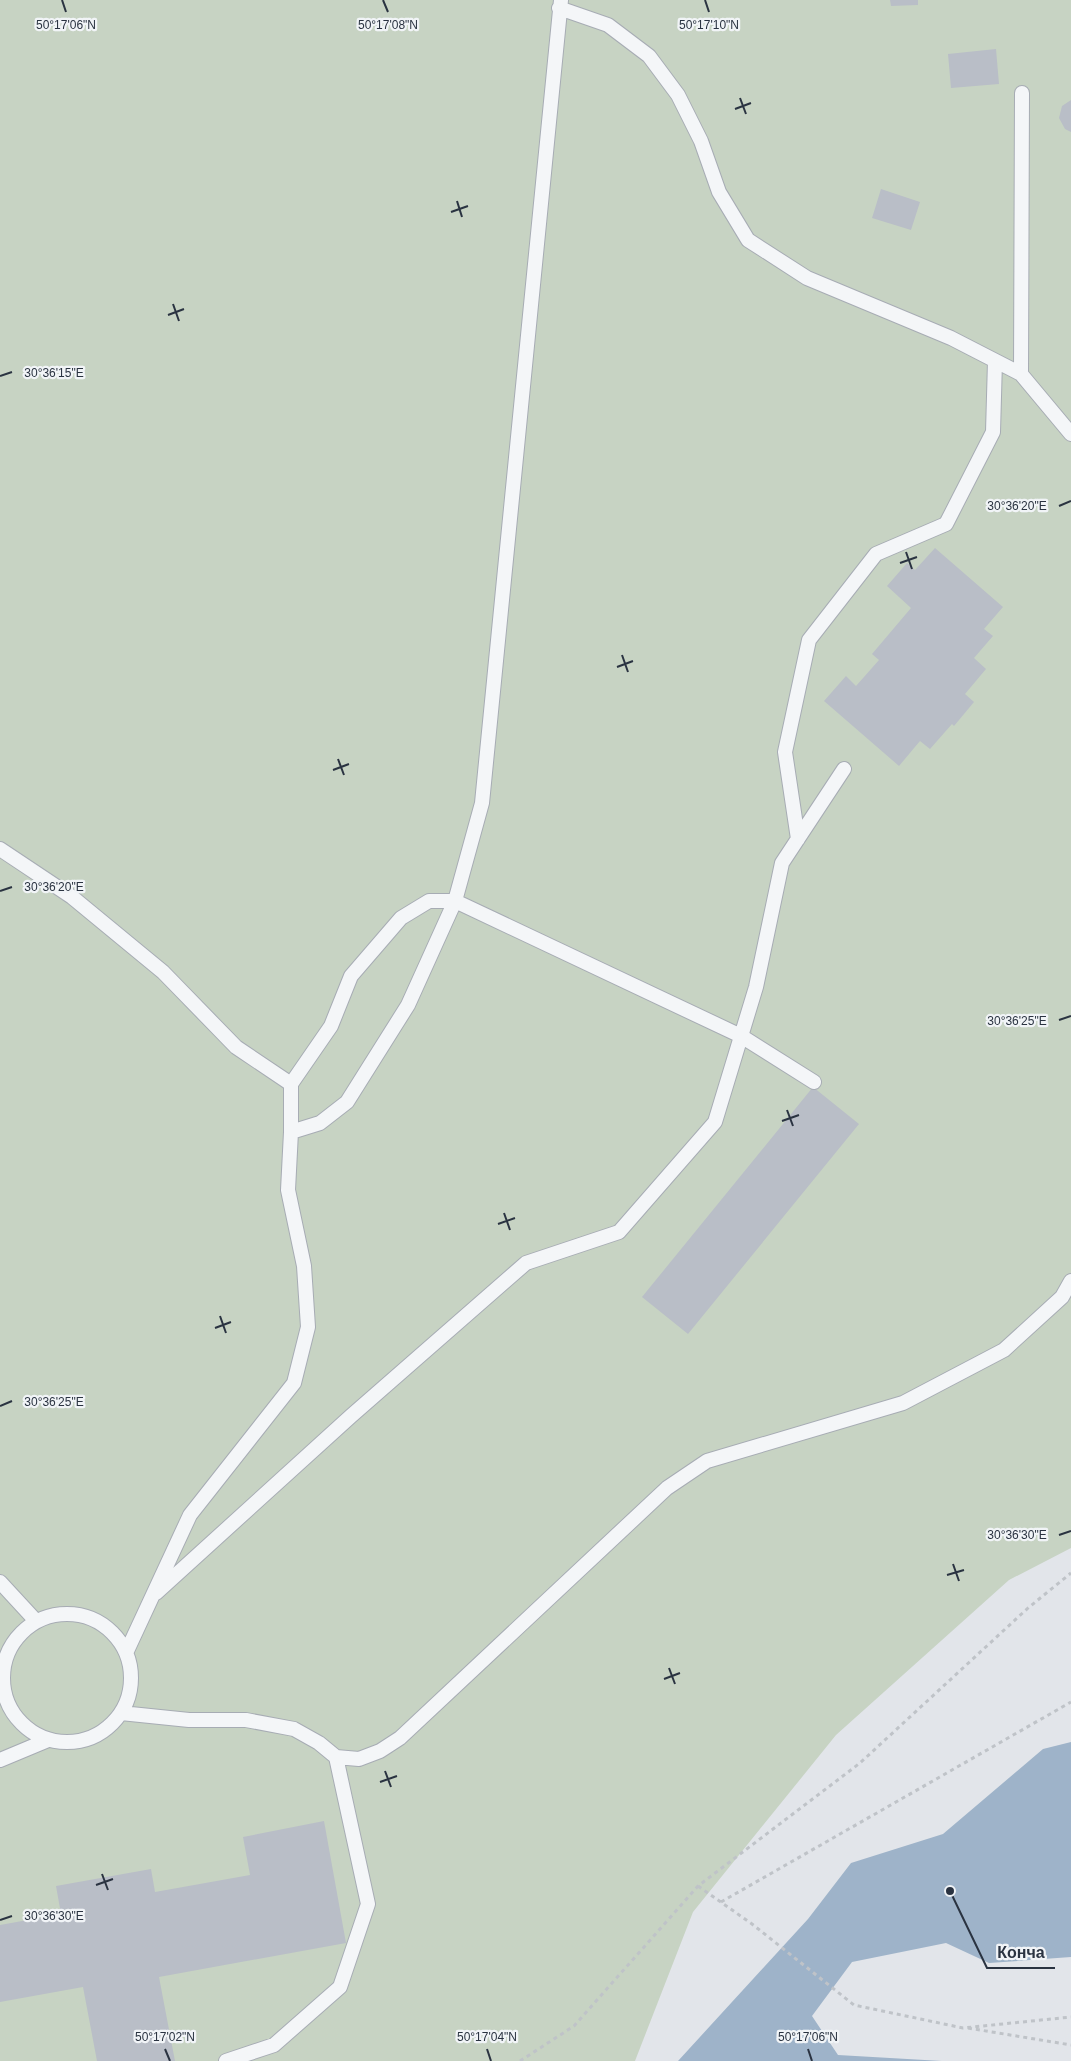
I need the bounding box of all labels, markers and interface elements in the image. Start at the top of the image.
text: 50°17'06"N [36,18,96,32]
text: 50°17'08"N [358,18,418,32]
text: 50°17'10"N [679,18,739,32]
text: 30°36'15"E [24,366,84,380]
text: 30°36'20"E [987,499,1047,513]
text: 30°36'20"E [24,880,84,894]
text: 30°36'25"E [987,1014,1047,1028]
text: 30°36'25"E [24,1395,84,1409]
text: 30°36'30"E [987,1528,1047,1542]
text: 30°36'30"E [24,1909,84,1923]
callout: Конча [987,1937,1055,1968]
text: Конча [997,1944,1045,1961]
text: 50°17'02"N [135,2030,195,2044]
text: 50°17'04"N [457,2030,517,2044]
text: 50°17'06"N [778,2030,838,2044]

